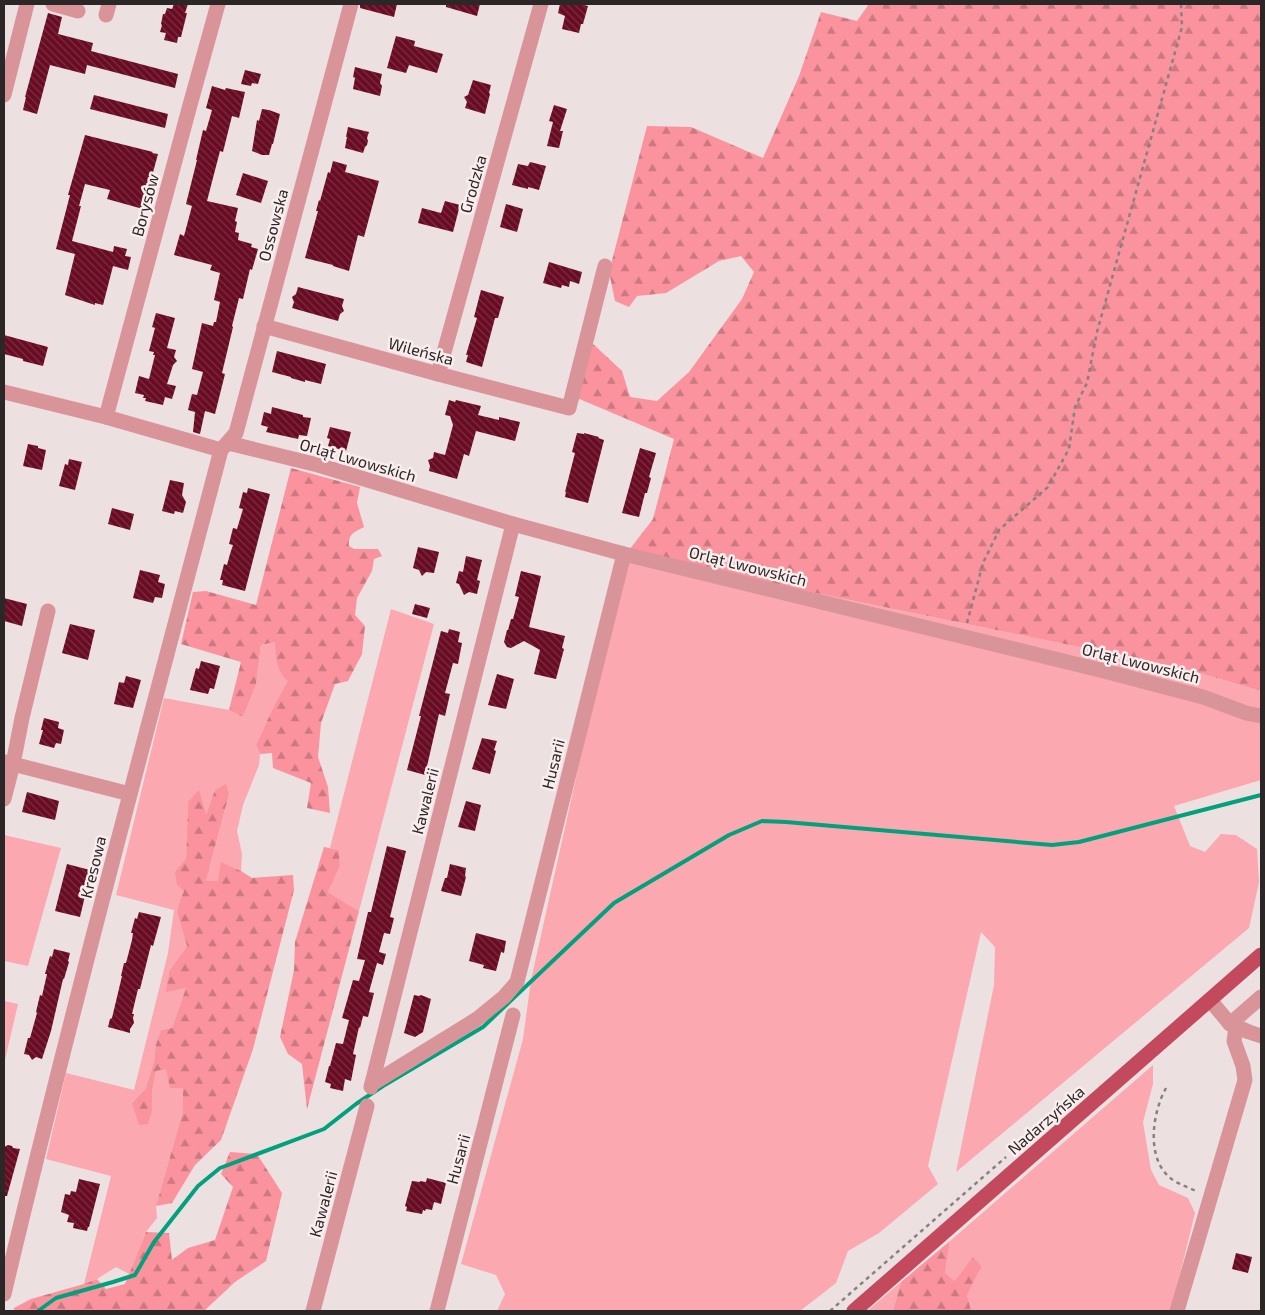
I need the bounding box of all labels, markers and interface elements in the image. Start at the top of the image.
street label: Grodzka [455,153,490,215]
street label: Borysów [127,171,162,238]
street label: Ossowska [254,187,291,263]
street label: Wileńska [386,333,456,368]
street label: Orląt Lwowskich [298,434,419,485]
street label: Orląt Lwowskich [687,542,809,589]
street label: Orląt Lwowskich [1080,639,1202,686]
street label: Husarii [537,737,568,791]
street label: Kawalerii [407,766,442,836]
street label: Kresowa [76,834,109,900]
street label: Nadarzyńska [1003,1081,1088,1158]
street label: Husarii [442,1132,473,1186]
street label: Kawalerii [305,1169,340,1239]

